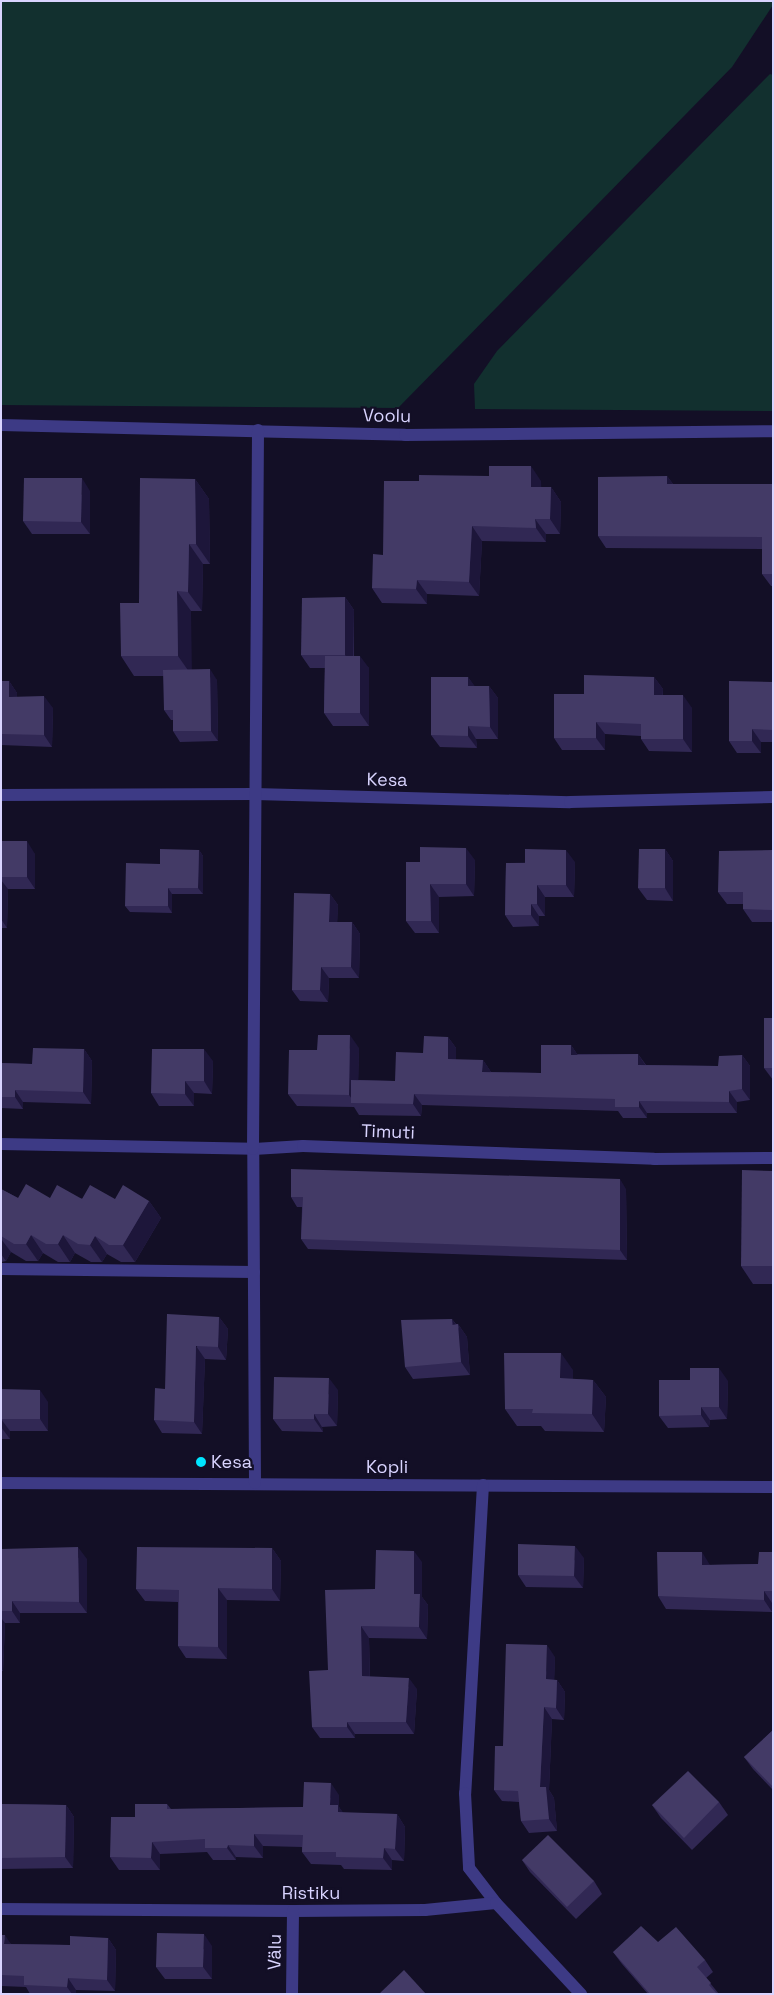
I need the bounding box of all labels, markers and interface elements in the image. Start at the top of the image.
street label: Voolu [363,405,411,427]
street label: Kesa [366,769,408,791]
street label: Timuti [361,1120,415,1144]
place label: Kesa [211,1451,252,1473]
marker: Kesa [195,1456,207,1468]
street label: Kopli [366,1456,408,1478]
street label: Ristiku [282,1882,340,1904]
street label: Välu [264,1934,286,1970]

